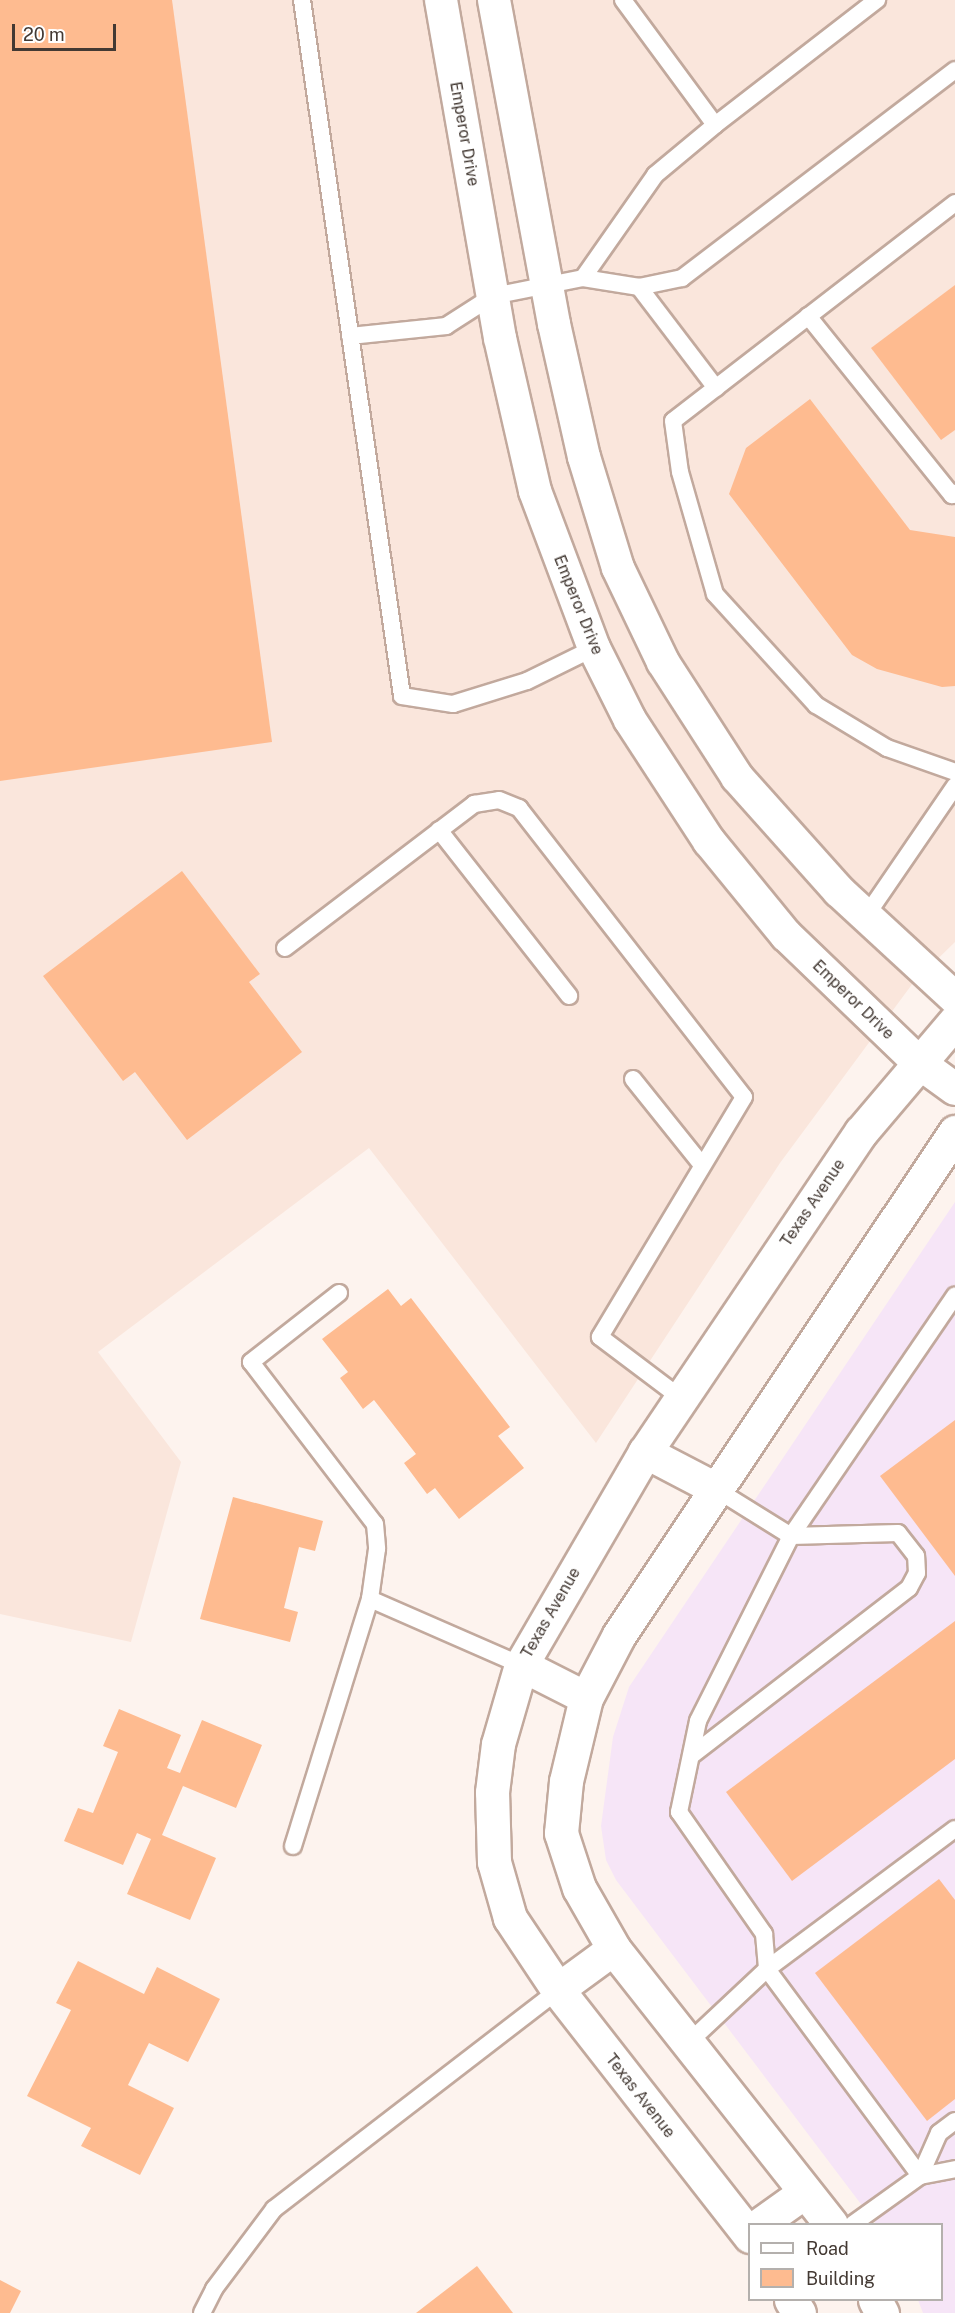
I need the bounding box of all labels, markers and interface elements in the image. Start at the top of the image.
scale bar [15,12,118,50]
text: 20 m [23,24,65,45]
street label: Emperor Drive [445,80,483,188]
street label: Emperor Drive [549,552,607,658]
street label: Emperor Drive [808,956,898,1044]
street label: Texas Avenue [777,1156,849,1250]
street label: Texas Avenue [517,1564,585,1662]
street label: Texas Avenue [601,2050,679,2142]
legend [748,2223,943,2301]
text: Road [806,2238,849,2259]
text: Building [806,2268,875,2289]

